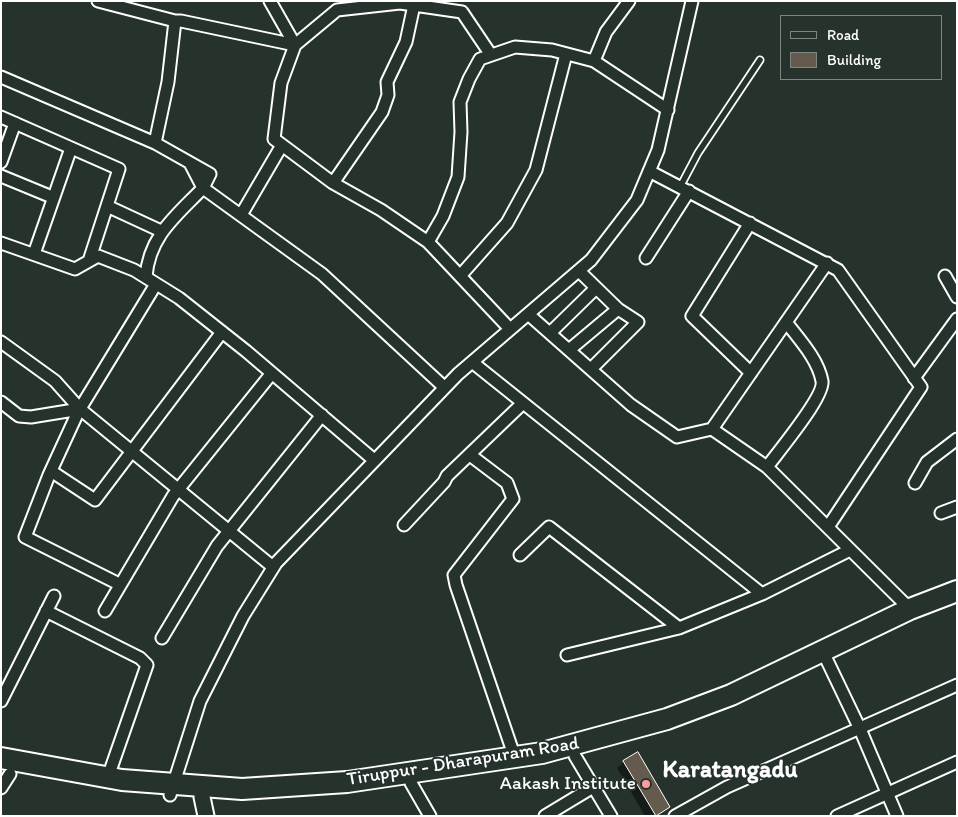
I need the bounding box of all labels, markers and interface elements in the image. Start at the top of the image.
legend [780,15,943,80]
text: Road [827,26,859,44]
text: Building [827,51,881,69]
street label: Tiruppur - Dharapuram Road [345,732,581,792]
district label: Karatangadu [663,757,797,785]
place label: Aakash Institute [500,773,636,795]
marker: Aakash Institute [640,778,652,790]

